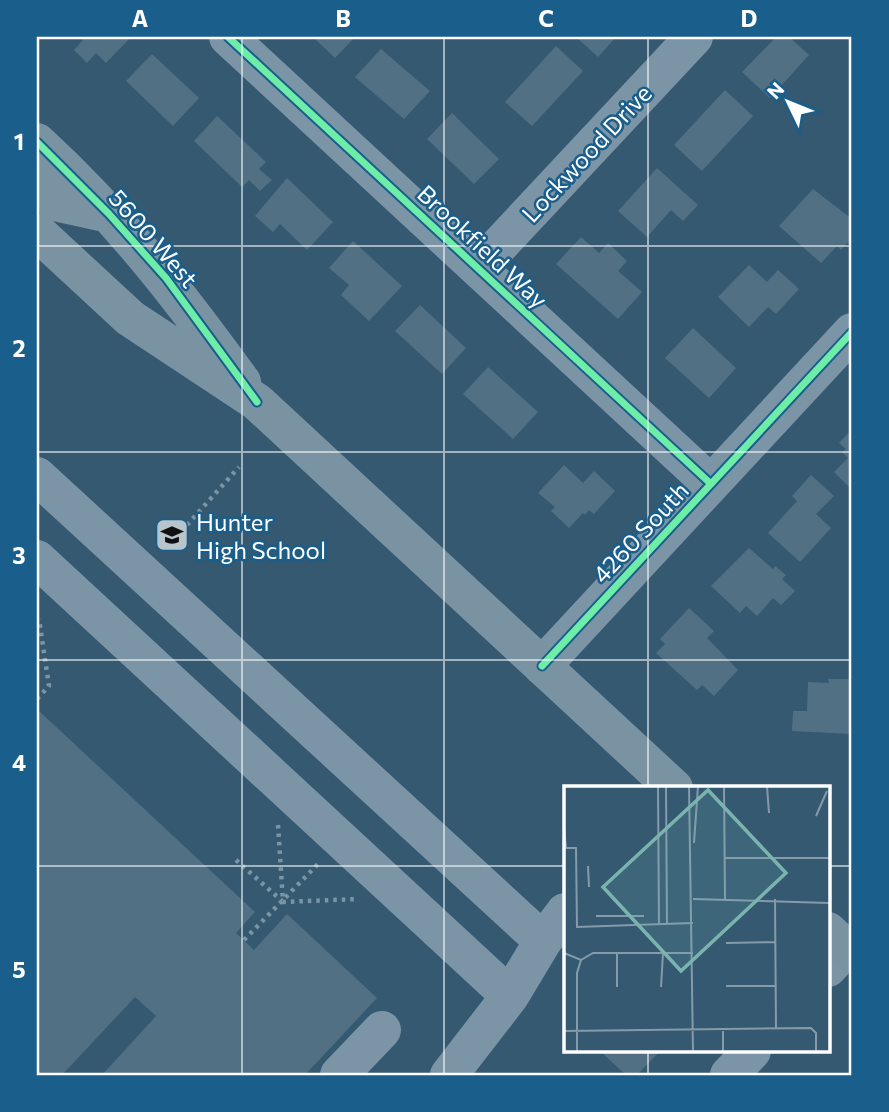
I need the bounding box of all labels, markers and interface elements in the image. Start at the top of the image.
text: A [132,4,149,32]
text: B [335,4,351,32]
text: C [538,4,554,32]
text: D [741,4,758,32]
north arrow [752,66,822,136]
text: N [762,77,788,103]
street label: Lockwood Drive [515,78,657,228]
text: 1 [14,127,24,155]
street label: Brookfield Way [412,178,554,314]
street label: 5600 West [104,183,205,293]
text: 2 [12,334,26,362]
street label: 4260 South [586,475,694,589]
place label: Hunter High School [196,507,326,564]
school or university icon: Hunter High School [153,516,191,554]
text: 3 [12,541,26,569]
text: 4 [12,748,26,776]
inset map [564,786,830,1052]
text: 5 [12,955,26,983]

